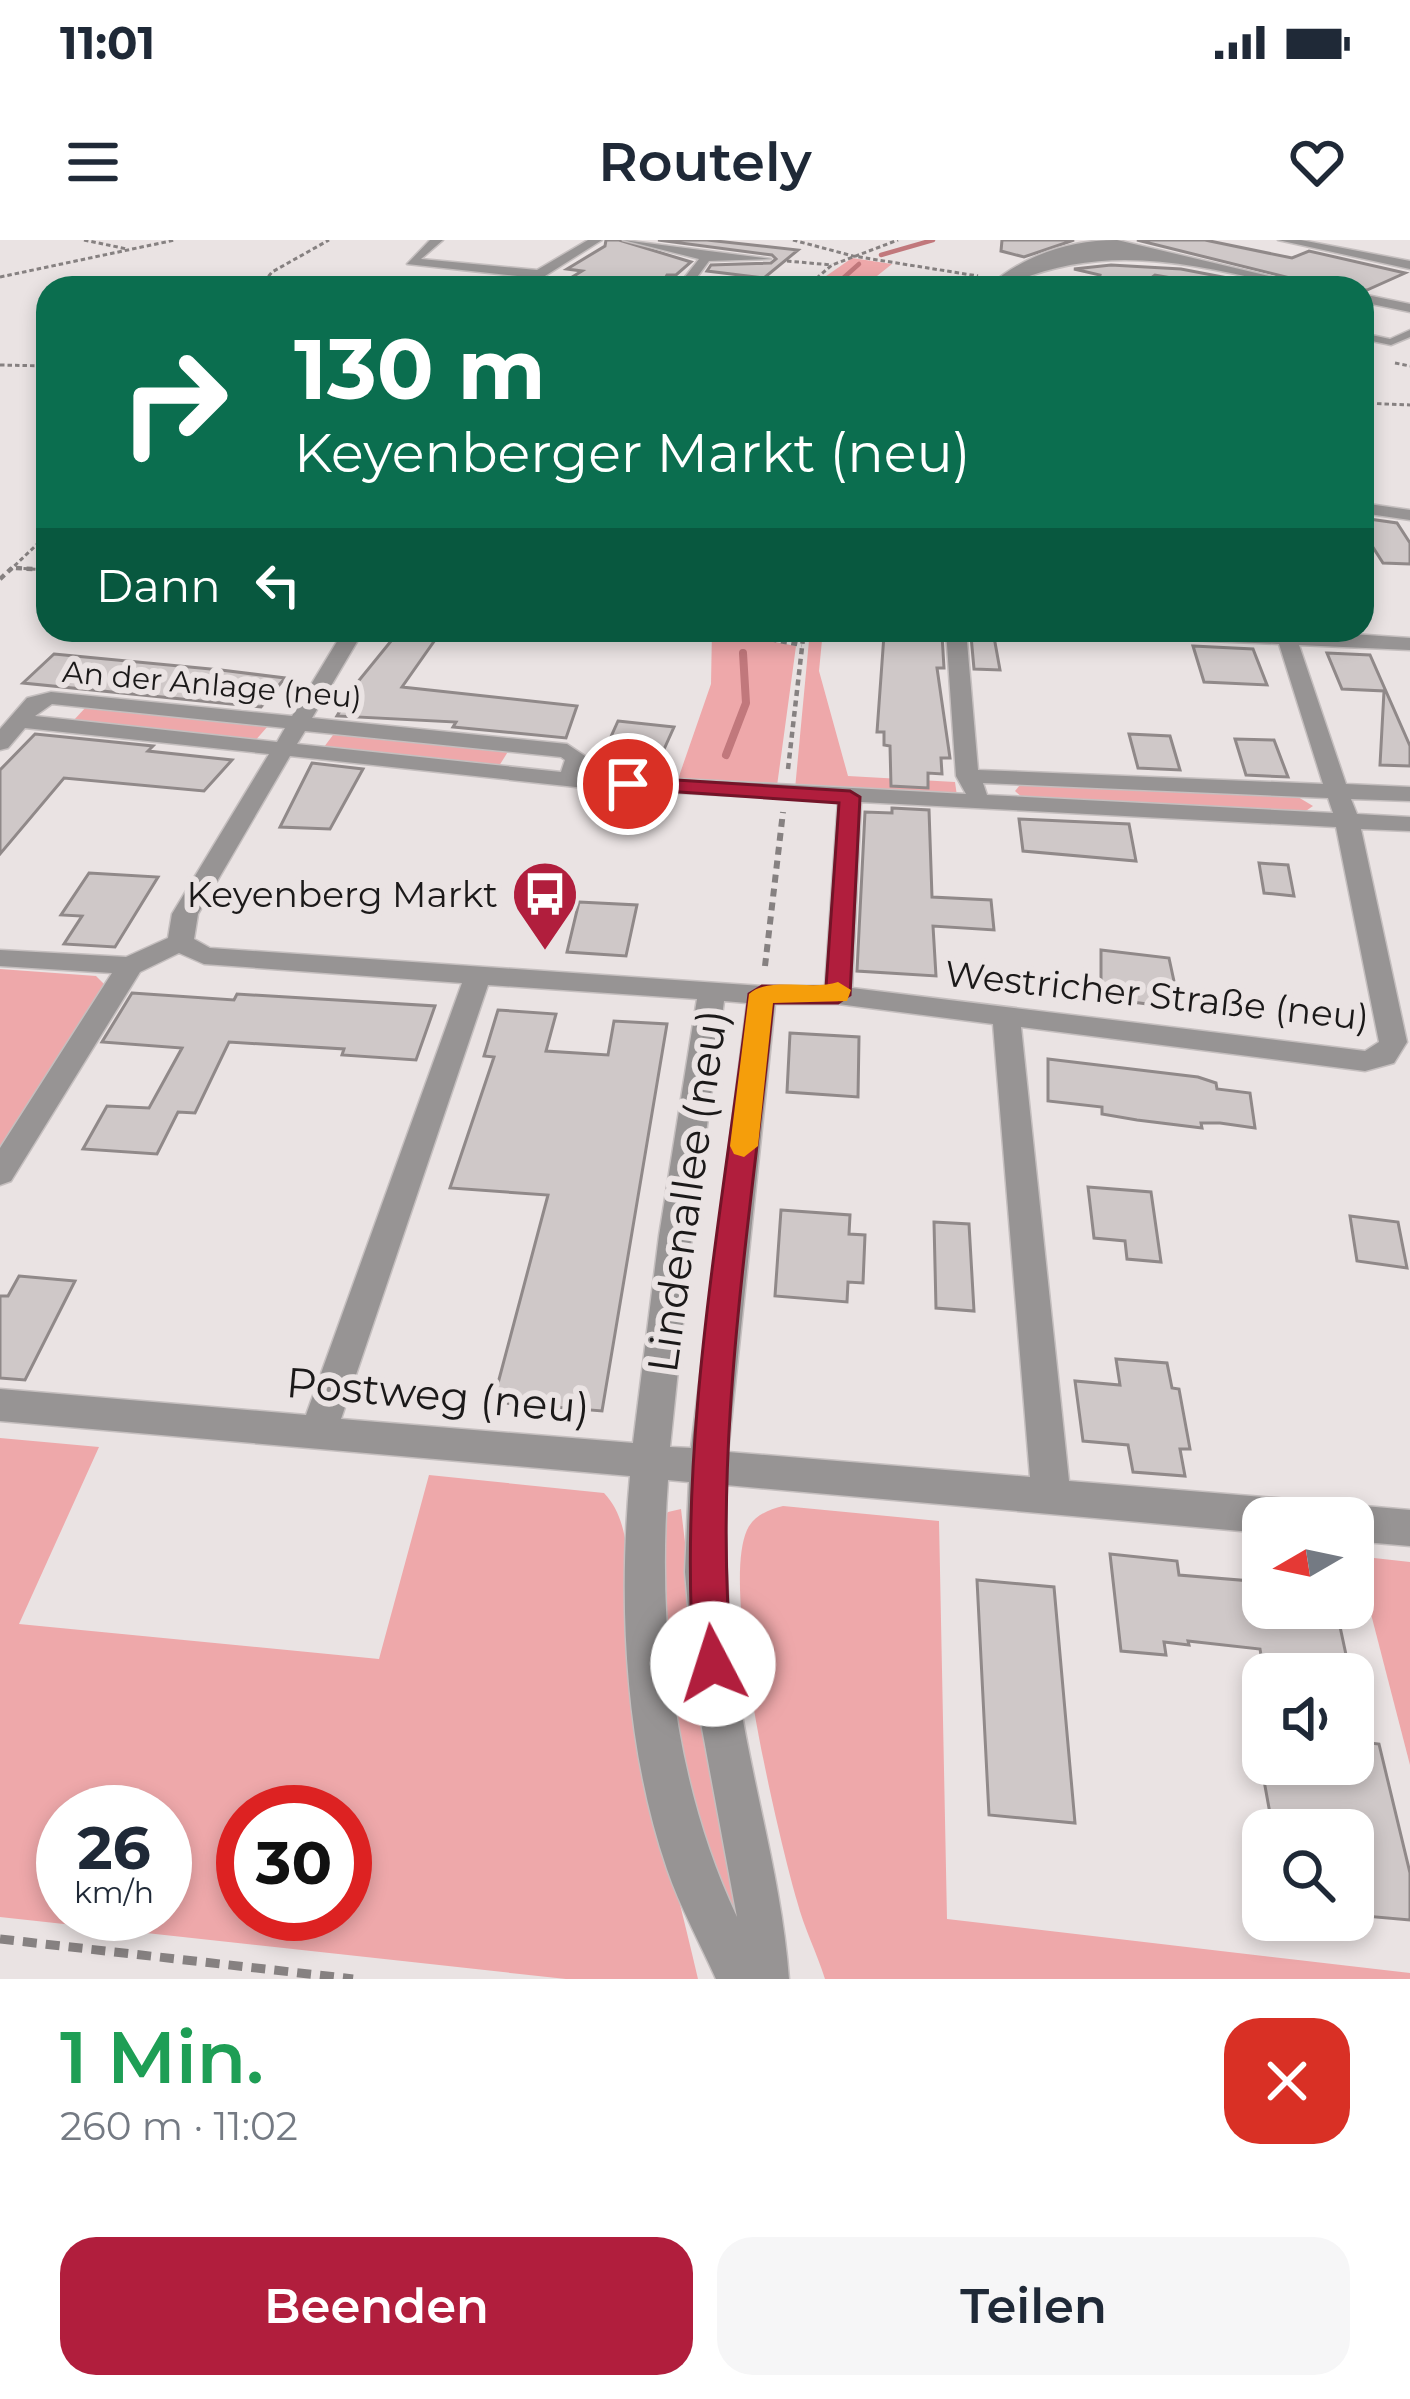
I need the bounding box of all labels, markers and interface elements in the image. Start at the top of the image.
text: 11:01 [60,15,155,70]
icon: menu [60,129,126,195]
text: Routely [598,129,812,195]
icon: heart [1284,129,1350,195]
text: 130 m [294,318,546,420]
icon: right [96,324,252,480]
text: Keyenberger Markt (neu) [294,420,971,486]
icon: left [245,552,311,618]
text: Dann [96,558,221,613]
street label: An der Anlage (neu) [61,653,363,716]
pin [577,733,679,835]
icon: arrive [595,751,661,817]
bus stop icon: Keyenberg Markt [510,859,580,953]
place label: Keyenberg Markt [187,872,498,916]
street label: Westricher Straße (neu) [943,951,1371,1039]
street label: Lindenallee (neu) [636,1006,738,1376]
street label: Postweg (neu) [284,1356,592,1434]
north arrow [1242,1497,1374,1629]
map controls [1242,1497,1374,1941]
position arrow [650,1601,776,1727]
button: sound [1242,1653,1374,1785]
speed limit sign: 30 [216,1785,372,1941]
button: search [1242,1809,1374,1941]
text: 26 [77,1811,151,1884]
text: km/h [74,1874,154,1911]
text: 1 Min. [60,2013,264,2101]
button: close [1224,2018,1350,2144]
text: 260 m · 11:02 [60,2102,298,2150]
button: Beenden [60,2237,693,2375]
button: Teilen [717,2237,1350,2375]

